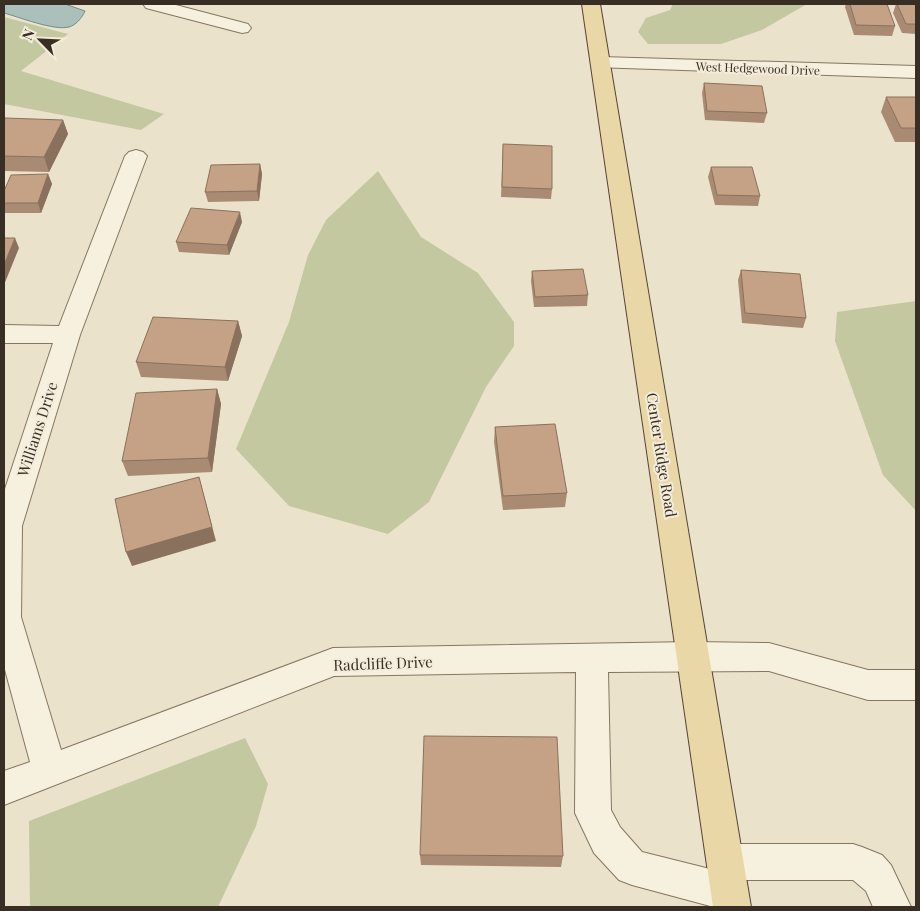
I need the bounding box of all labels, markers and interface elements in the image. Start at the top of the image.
north arrow [15,15,65,65]
text: N [17,26,38,43]
street label: West Hedgewood Drive [695,58,820,78]
street label: Williams Drive [12,379,62,480]
street label: Center Ridge Road [642,391,682,519]
street label: Radcliffe Drive [333,651,433,675]

